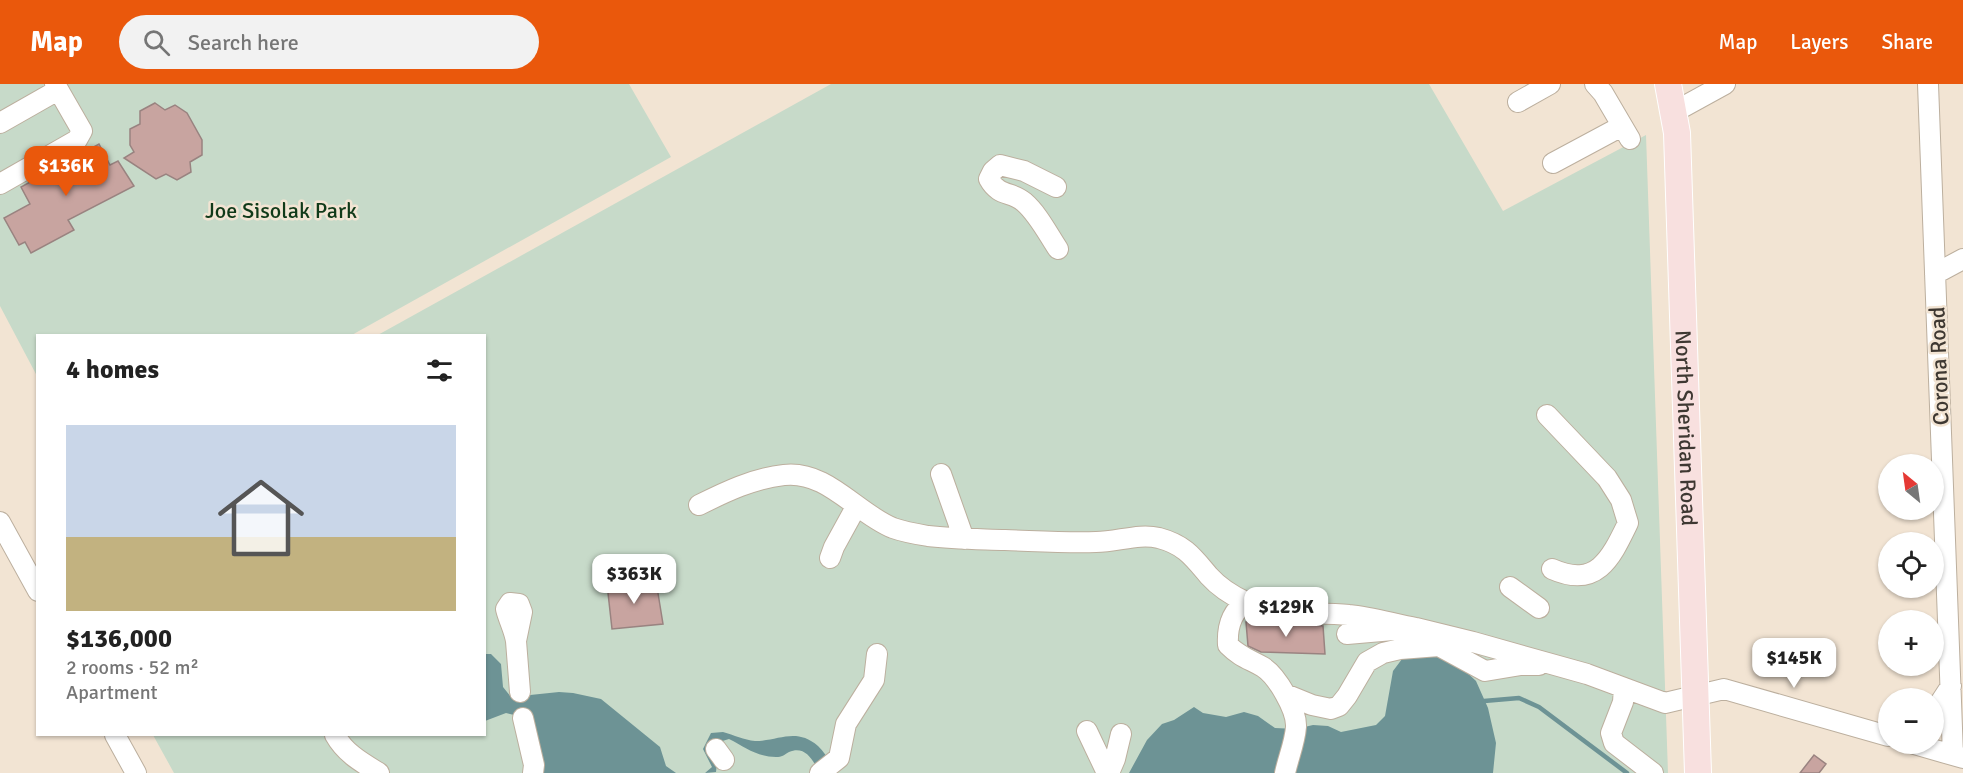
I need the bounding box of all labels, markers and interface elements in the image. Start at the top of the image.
search box [119,15,539,69]
text: Map [30,25,83,59]
icon: search [140,26,173,59]
text: Search here [188,29,299,56]
text: Map [1719,29,1757,55]
text: Layers [1790,29,1848,55]
text: Share [1881,29,1933,55]
pin: $136K [24,146,108,197]
text: $136K [38,153,94,178]
park label: Joe Sisolak Park [205,197,357,224]
street label: Corona Road [1923,306,1955,426]
street label: North Sheridan Road [1670,330,1703,526]
text: 4 homes [66,354,159,386]
icon: filters [423,354,456,387]
north arrow [1878,454,1944,520]
map controls [1878,454,1944,754]
icon: home [207,464,315,572]
button: locate [1878,532,1944,598]
pin: $363K [592,554,676,605]
text: $363K [606,561,662,586]
pin: $129K [1244,587,1328,638]
text: $129K [1258,594,1314,619]
button: + [1878,610,1944,676]
text: $136,000 [66,623,172,655]
pin: $145K [1752,638,1836,689]
text: $145K [1766,645,1822,670]
text: 2 rooms · 52 m² [66,655,199,680]
text: Apartment [66,680,158,705]
button: − [1878,688,1944,754]

